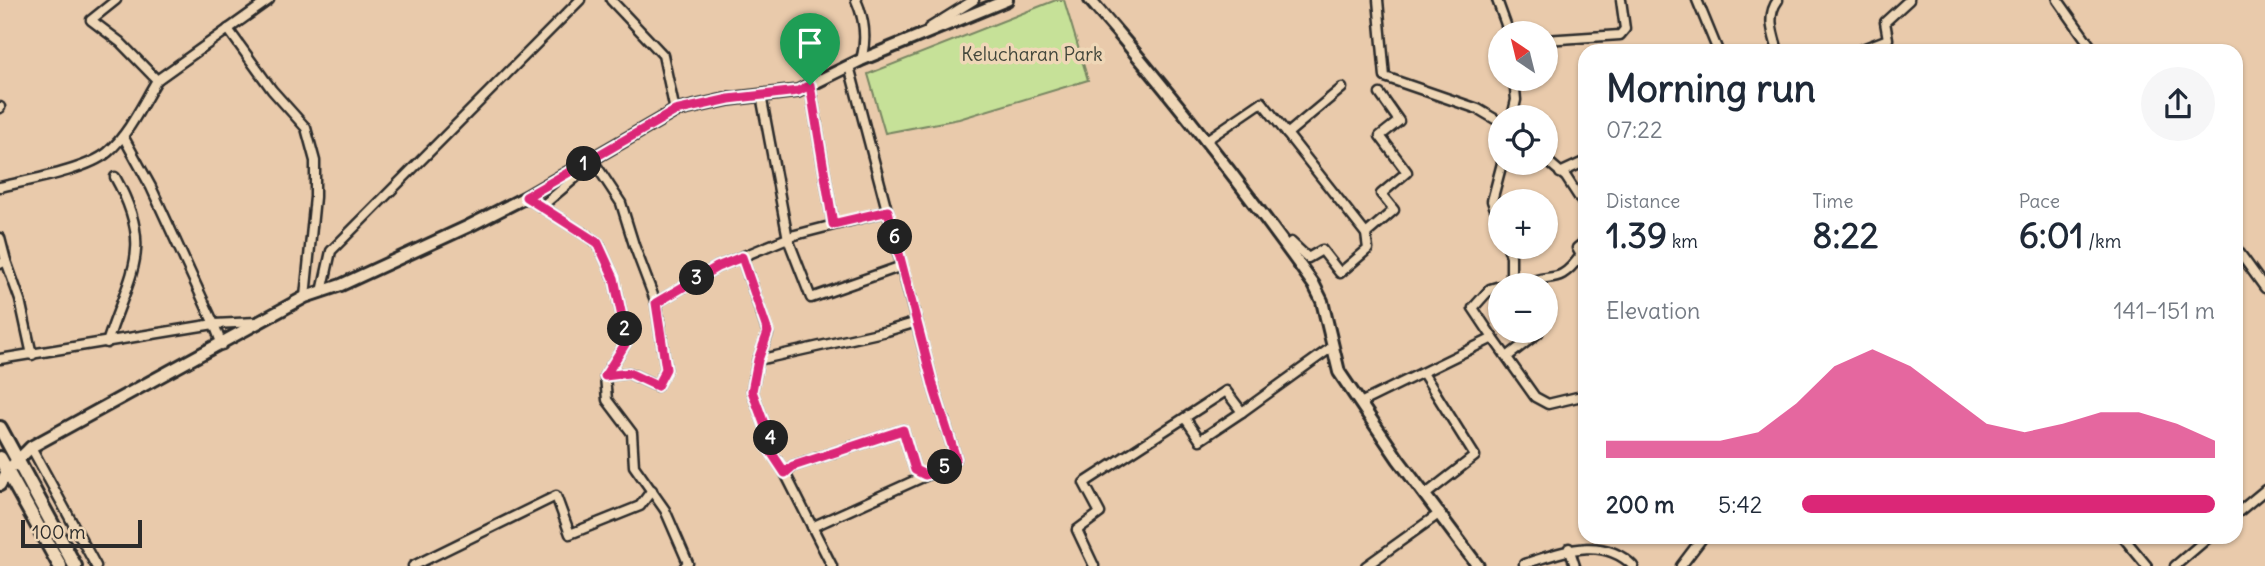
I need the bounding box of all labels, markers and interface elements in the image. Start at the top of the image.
pin [780,13,840,85]
north arrow [1488,21,1558,91]
map controls [1488,21,1558,343]
icon: arrive [791,24,829,62]
park label: Kelucharan Park [961,42,1103,66]
text: Morning run [1606,65,1816,112]
button: share [2141,67,2215,141]
button: locate [1488,105,1558,175]
text: 07:22 [1606,115,1663,144]
pin: 1 [566,146,602,182]
text: 1 [580,151,587,175]
button: + [1488,189,1558,259]
text: Distance [1606,189,1680,213]
text: Time [1812,189,1853,213]
text: Pace [2019,189,2060,213]
text: 1.39 [1606,213,1667,257]
text: 8:22 [1812,213,1879,257]
text: 6:01 [2019,213,2084,257]
pin: 6 [878,219,912,254]
text: 6 [889,224,900,248]
text: km [1667,229,1698,253]
text: /km [2084,229,2121,253]
pin: 3 [680,260,714,296]
text: 3 [691,265,702,289]
button: − [1488,273,1558,343]
text: Elevation [1606,296,1700,325]
text: 141–151 m [2113,296,2215,325]
pin: 2 [608,312,642,346]
text: 2 [619,316,630,340]
pin: 4 [754,420,788,456]
text: 4 [765,425,776,449]
pin: 5 [928,449,962,484]
text: 5 [939,454,950,478]
text: 200 m [1606,490,1675,519]
text: 5:42 [1718,490,1762,519]
scale bar [21,517,142,549]
text: 100 m [32,520,86,544]

